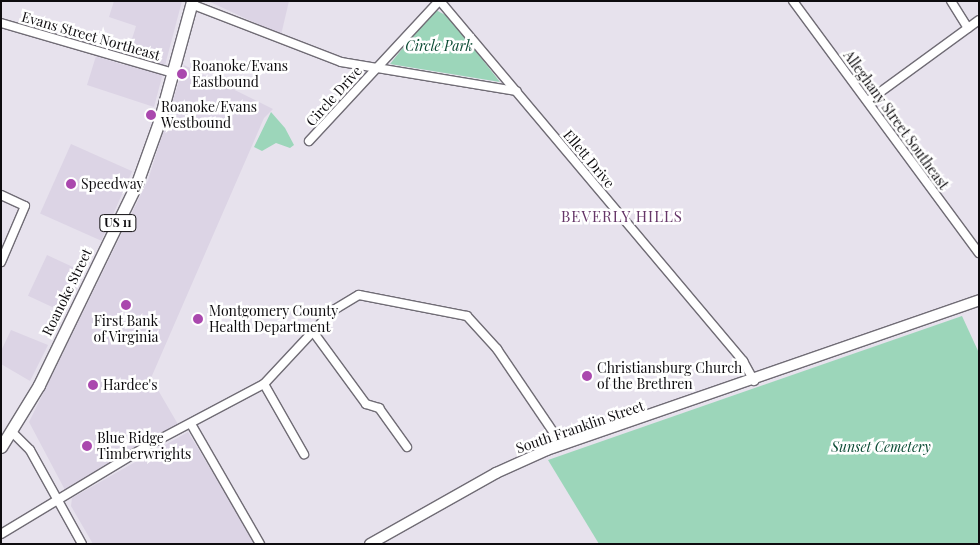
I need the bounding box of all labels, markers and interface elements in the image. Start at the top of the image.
street label: Evans Street Northeast [20,8,162,64]
park label: Circle Park [405,38,473,54]
street label: Alleghany Street Southeast [840,47,952,193]
place label: Roanoke/Evans Eastbound [192,58,288,90]
street label: Circle Drive [303,62,365,130]
marker: Roanoke/Evans Eastbound [176,68,188,80]
place label: Roanoke/Evans Westbound [161,99,257,132]
marker: Roanoke/Evans Westbound [145,109,157,121]
street label: Ellett Drive [560,127,618,191]
place label: Speedway [81,176,144,192]
marker: Speedway [65,178,77,190]
district label: BEVERLY HILLS [559,208,685,226]
road number: US 11 [99,214,137,232]
street label: Roanoke Street [39,246,95,338]
marker: First Bank of Virginia [120,299,132,311]
place label: Montgomery County Health Department [209,303,339,336]
marker: Montgomery County Health Department [191,312,205,326]
place label: First Bank of Virginia [93,313,159,346]
place label: Christiansburg Church of the Brethren [597,360,742,392]
marker: Christiansburg Church of the Brethren [581,370,593,382]
place label: Hardee's [103,377,158,393]
marker: Hardee's [87,379,99,391]
street label: South Franklin Street [514,397,646,457]
place label: Blue Ridge Timberwrights [97,430,191,462]
park label: Sunset Cemetery [831,439,931,455]
marker: Blue Ridge Timberwrights [81,440,93,452]

